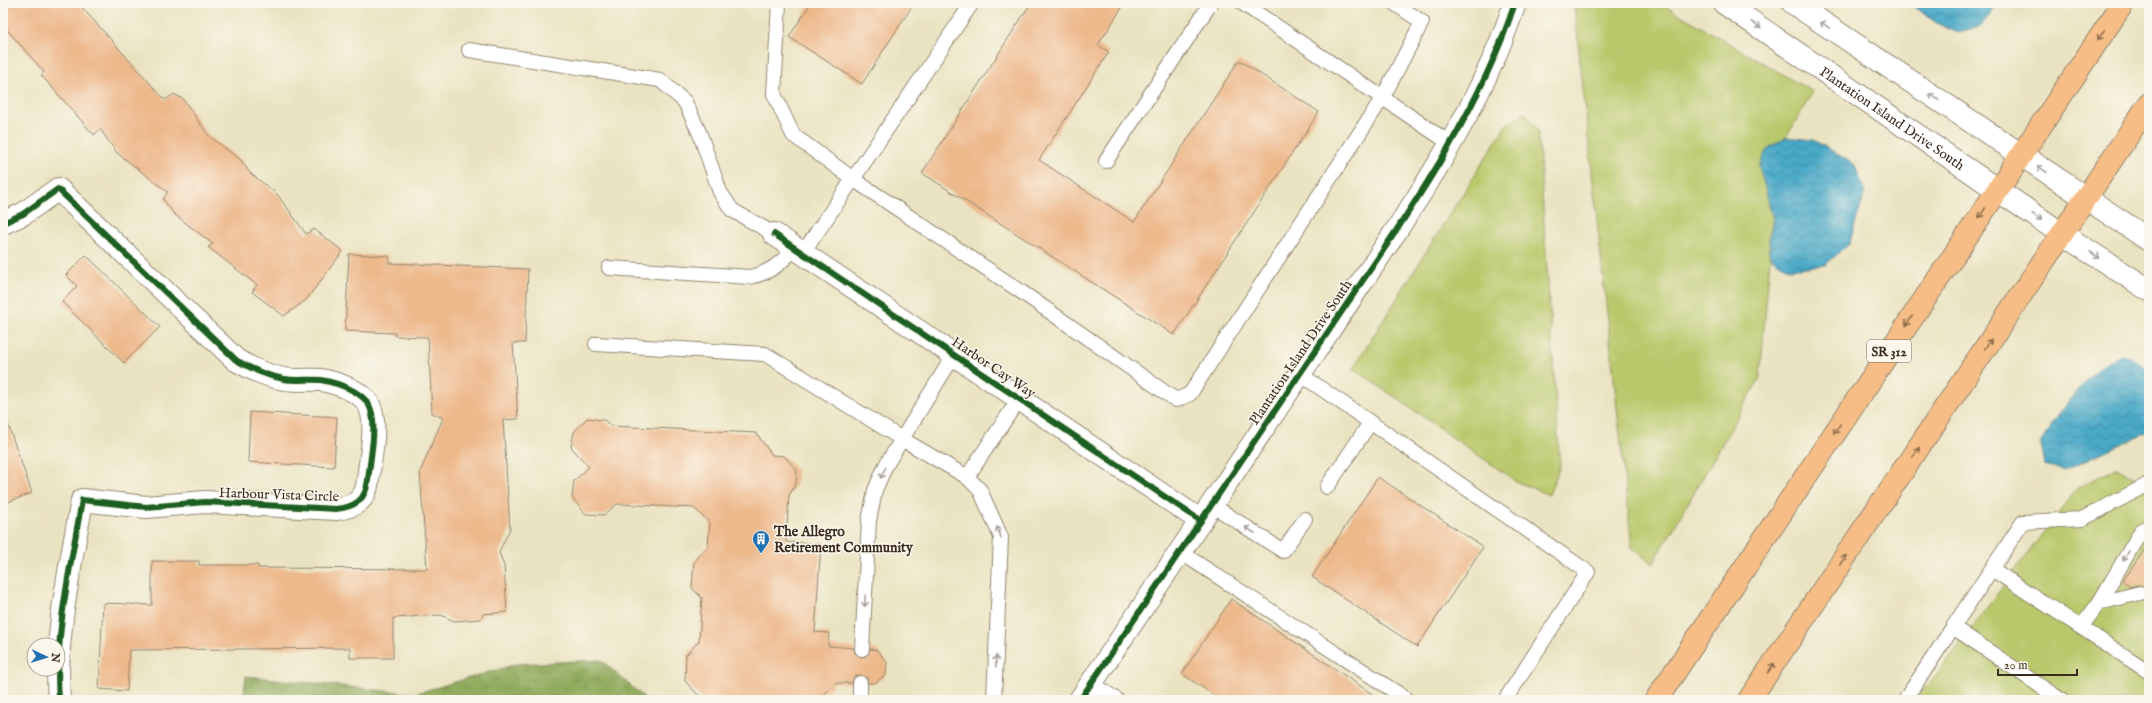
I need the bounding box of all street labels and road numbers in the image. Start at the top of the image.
street label: Plantation Island Drive South [1816,63,1968,175]
street label: Plantation Island Drive South [1245,276,1357,429]
street label: Harbor Cay Way [948,333,1039,403]
road number: SR 312 [1867,340,1911,362]
street label: Harbour Vista Circle [218,484,340,506]

